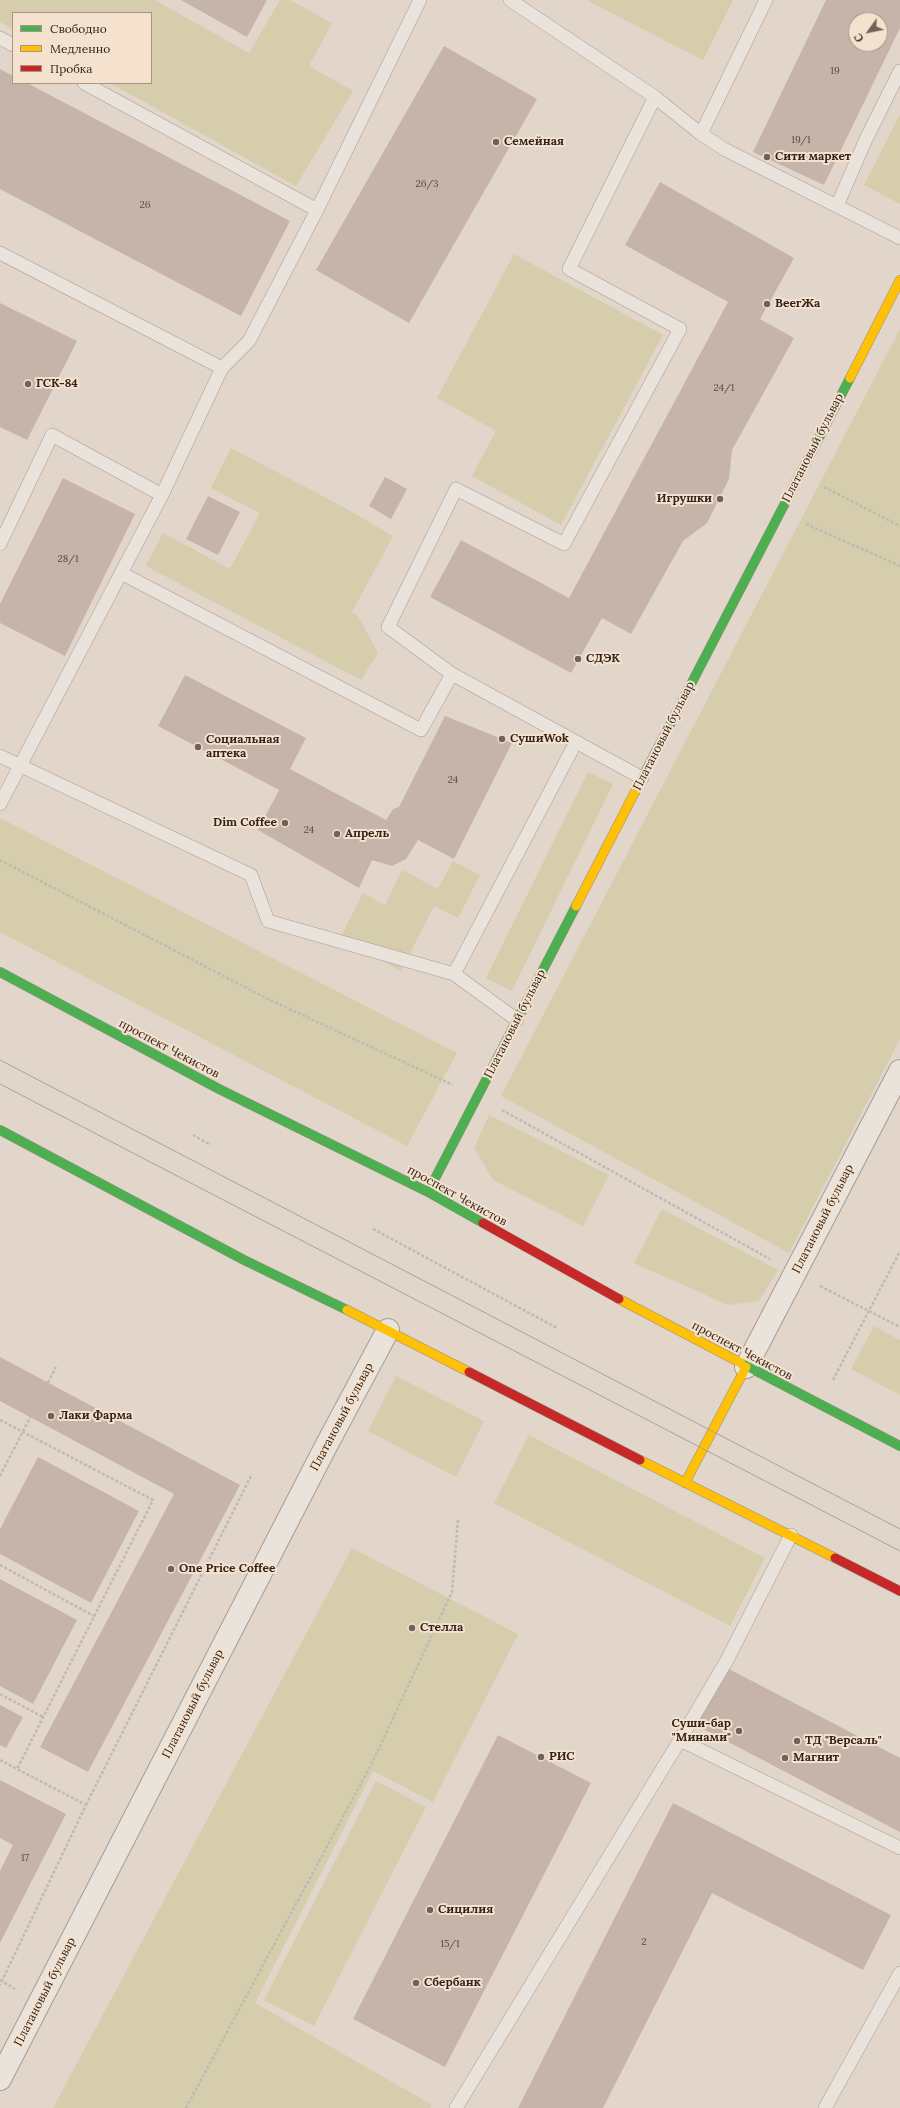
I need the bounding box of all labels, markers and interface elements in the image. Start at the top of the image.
legend [12,12,152,84]
north arrow [848,12,888,52]
text: Свободно [50,21,107,36]
text: С [851,31,867,45]
text: Медленно [50,41,110,56]
text: Пробка [50,61,92,76]
house number: 19 [830,65,840,77]
house number: 19/1 [791,134,811,146]
place label: Семейная [504,135,564,149]
marker: Семейная [491,137,501,147]
place label: Сити маркет [775,150,851,164]
marker: Сити маркет [762,152,772,162]
house number: 26/3 [415,178,439,190]
house number: 26 [139,199,151,211]
place label: BeerЖа [775,297,820,311]
marker: BeerЖа [762,299,772,309]
place label: ГСК-84 [36,377,78,391]
marker: ГСК-84 [23,379,33,389]
house number: 24/1 [714,382,734,394]
street label: Платановый бульвар [779,391,847,505]
place label: Игрушки [657,492,712,506]
marker: Игрушки [715,494,725,504]
house number: 28/1 [57,553,79,565]
place label: СДЭК [586,652,620,666]
marker: СДЭК [573,654,583,664]
street label: Платановый бульвар [630,679,698,793]
place label: СушиWok [510,732,569,746]
place label: Социальная аптека [206,733,280,761]
marker: СушиWok [497,734,507,744]
marker: Социальная аптека [193,742,203,752]
house number: 24 [448,774,458,786]
place label: Dim Coffee [213,816,277,830]
marker: Dim Coffee [280,818,290,828]
house number: 24 [304,824,314,836]
place label: Апрель [345,827,389,841]
marker: Апрель [332,829,342,839]
street label: Платановый бульвар [481,967,549,1081]
street label: проспект Чекистов [116,1016,222,1082]
street label: Платановый бульвар [789,1162,857,1276]
street label: проспект Чекистов [405,1163,509,1229]
street label: проспект Чекистов [689,1318,795,1384]
street label: Платановый бульвар [307,1360,377,1474]
place label: Лаки Фарма [59,1409,132,1423]
marker: Лаки Фарма [46,1411,56,1421]
place label: One Price Coffee [179,1562,275,1576]
marker: One Price Coffee [166,1564,176,1574]
place label: Стелла [420,1621,463,1635]
marker: Стелла [407,1623,417,1633]
street label: Платановый бульвар [159,1647,227,1761]
place label: Суши-бар "Минами" [672,1717,731,1745]
marker: Суши-бар "Минами" [734,1726,744,1736]
place label: ТД "Версаль" [805,1734,882,1748]
marker: ТД "Версаль" [792,1736,802,1746]
place label: РИС [549,1750,575,1764]
place label: Магнит [793,1751,839,1765]
marker: РИС [536,1752,546,1762]
marker: Магнит [780,1753,790,1763]
house number: 17 [21,1852,29,1864]
place label: Сицилия [438,1903,493,1917]
marker: Сицилия [425,1905,435,1915]
street label: Платановый бульвар [11,1935,79,2049]
house number: 2 [641,1936,647,1948]
house number: 15/1 [440,1938,460,1950]
place label: Сбербанк [424,1976,481,1990]
marker: Сбербанк [411,1978,421,1988]

